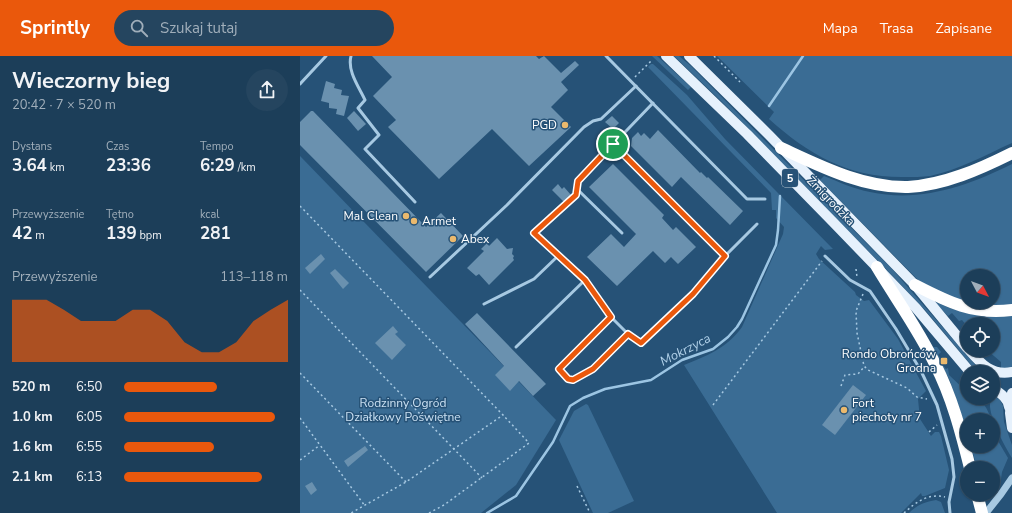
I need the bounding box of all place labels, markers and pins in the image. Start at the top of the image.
place label: PGD [532,117,557,133]
marker: PGD [560,120,570,130]
pin [596,127,630,161]
place label: Mal Clean [344,208,398,224]
marker: Mal Clean [401,211,411,221]
place label: Armet [422,213,457,229]
marker: Armet [409,216,419,226]
place label: Abex [461,231,490,247]
marker: Abex [448,234,458,244]
place label: Rondo Obrońców Grodna [842,346,936,376]
marker: Rondo Obrońców Grodna [939,356,949,366]
place label: Fort piechoty nr 7 [852,395,922,425]
marker: Fort piechoty nr 7 [839,405,849,415]

